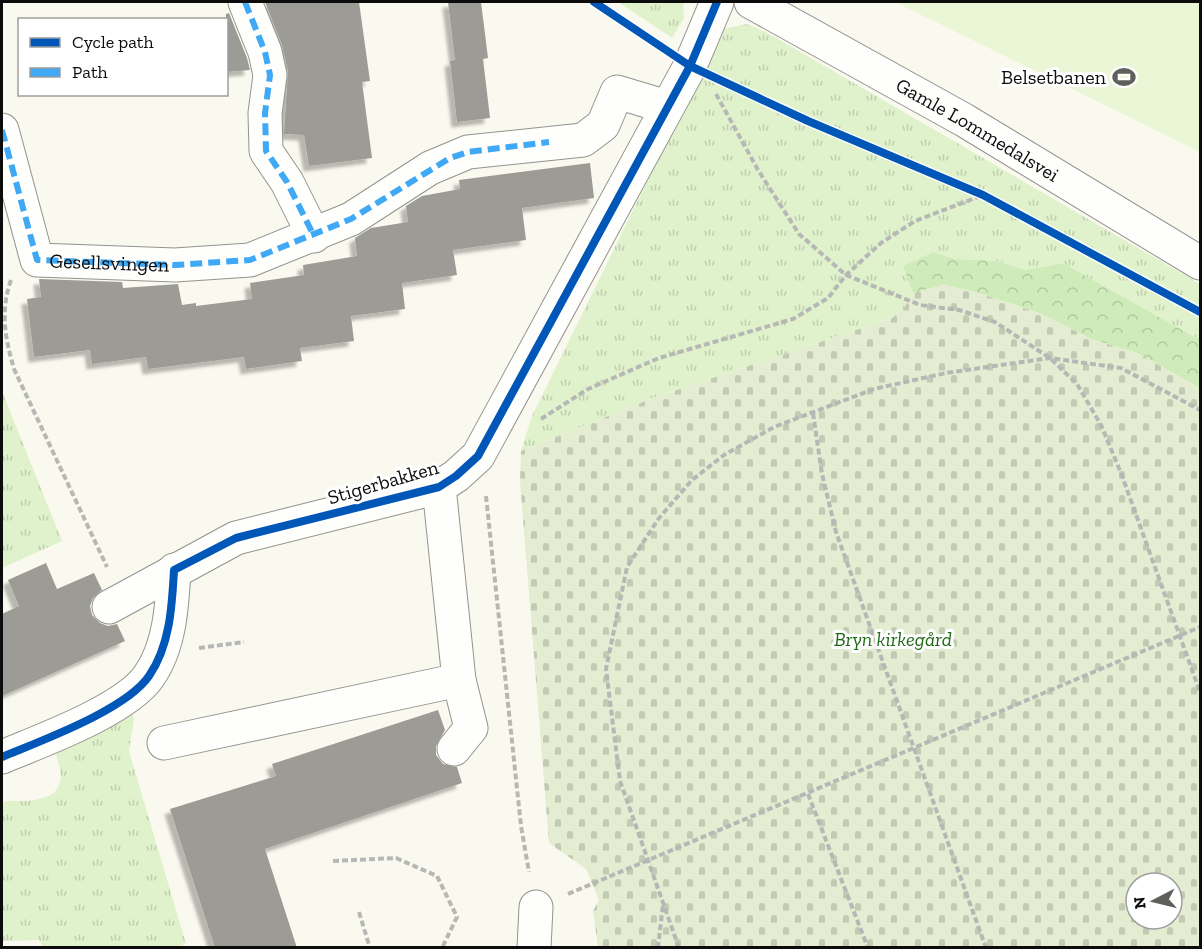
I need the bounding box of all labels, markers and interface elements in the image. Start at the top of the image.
legend [18,18,228,96]
text: Cycle path [72,31,154,53]
text: Path [72,61,108,83]
sports icon: Belsetbanen [1111,64,1137,90]
place label: Belsetbanen [1001,65,1107,89]
street label: Gamle Lommedalsvei [892,73,1064,187]
street label: Gesellsvingen [49,248,170,277]
street label: Stigerbakken [325,455,442,509]
park label: Bryn kirkegård [834,627,952,651]
north arrow [1124,871,1184,931]
text: N [1129,896,1150,910]

